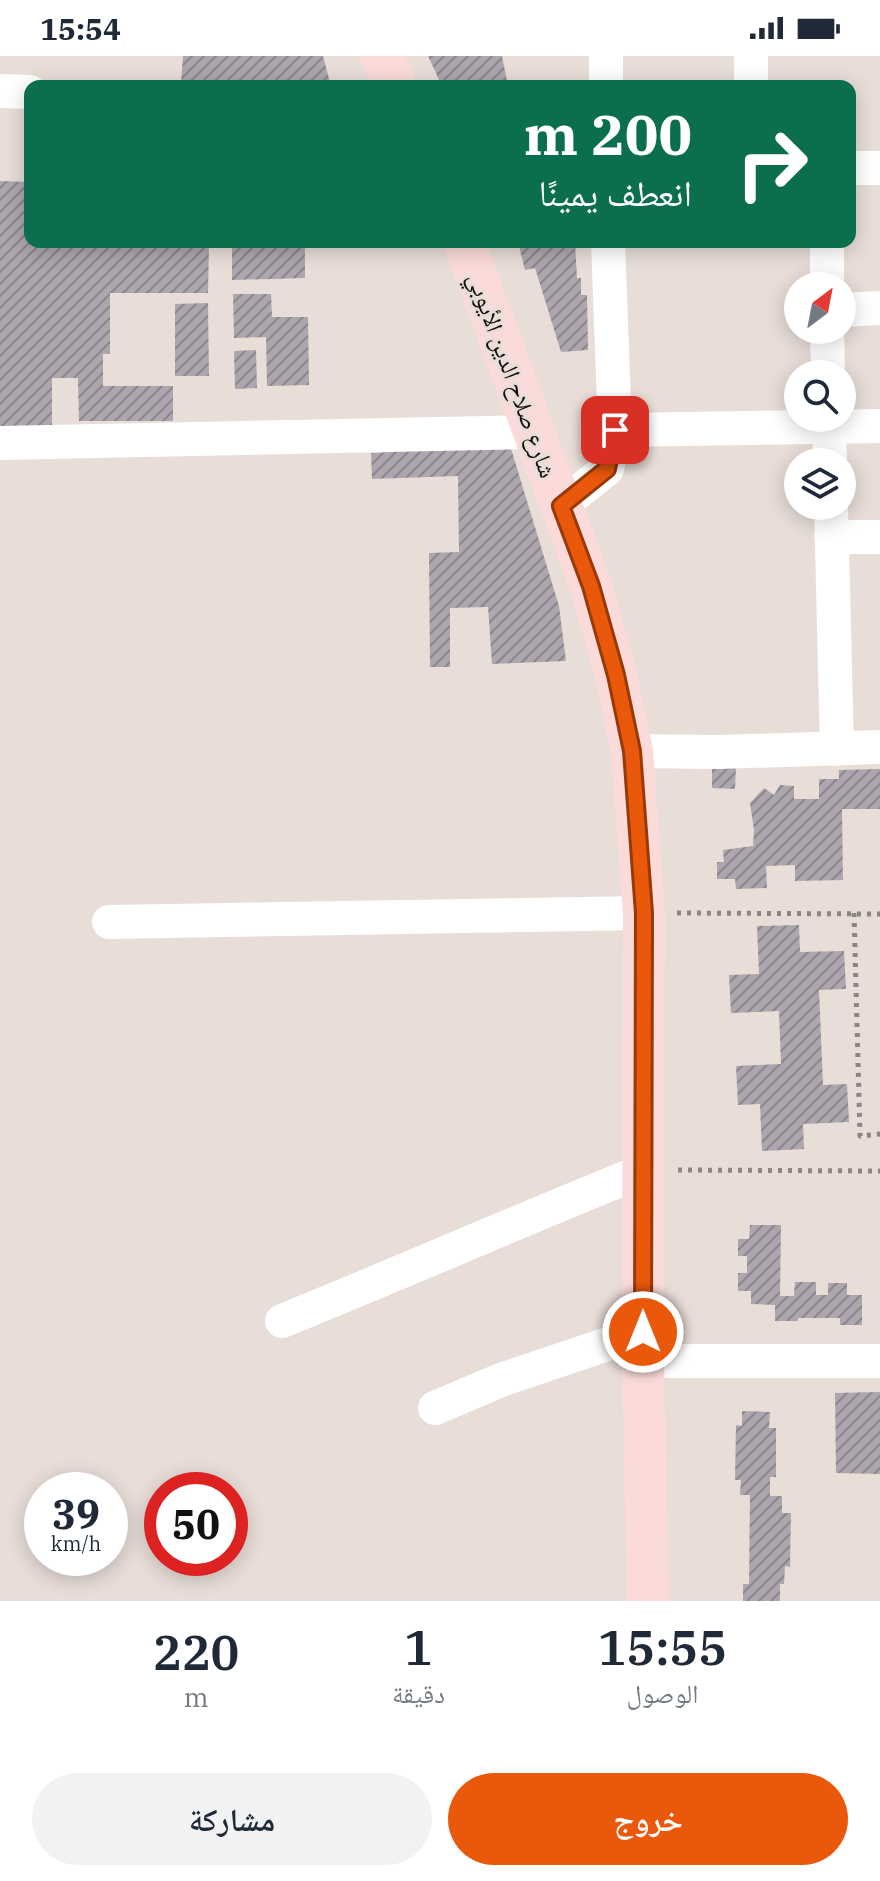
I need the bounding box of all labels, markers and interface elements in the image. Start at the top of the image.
text: 15:54 [40,9,121,48]
text: 200 m [524,98,692,170]
icon: right [720,112,824,216]
text: انعطف يمينًا [538,169,692,216]
street label: شارع صلاح الدين الأيوبي [457,268,565,483]
north arrow [784,272,856,344]
map controls [784,272,856,520]
button: search [784,360,856,432]
pin [581,396,649,464]
icon: arrive [593,408,637,452]
button: layers [784,448,856,520]
position arrow [601,1290,685,1374]
speed limit sign: 50 [144,1472,248,1576]
text: 39 [52,1488,100,1540]
text: km/h [51,1530,101,1557]
text: 1 [404,1616,433,1678]
text: 15:55 [598,1616,727,1678]
text: 220 [153,1621,239,1683]
text: دقيقة [392,1676,445,1710]
text: الوصول [626,1676,698,1710]
text: m [184,1680,208,1714]
button: مشاركة [32,1773,432,1865]
button: خروج [448,1773,848,1865]

